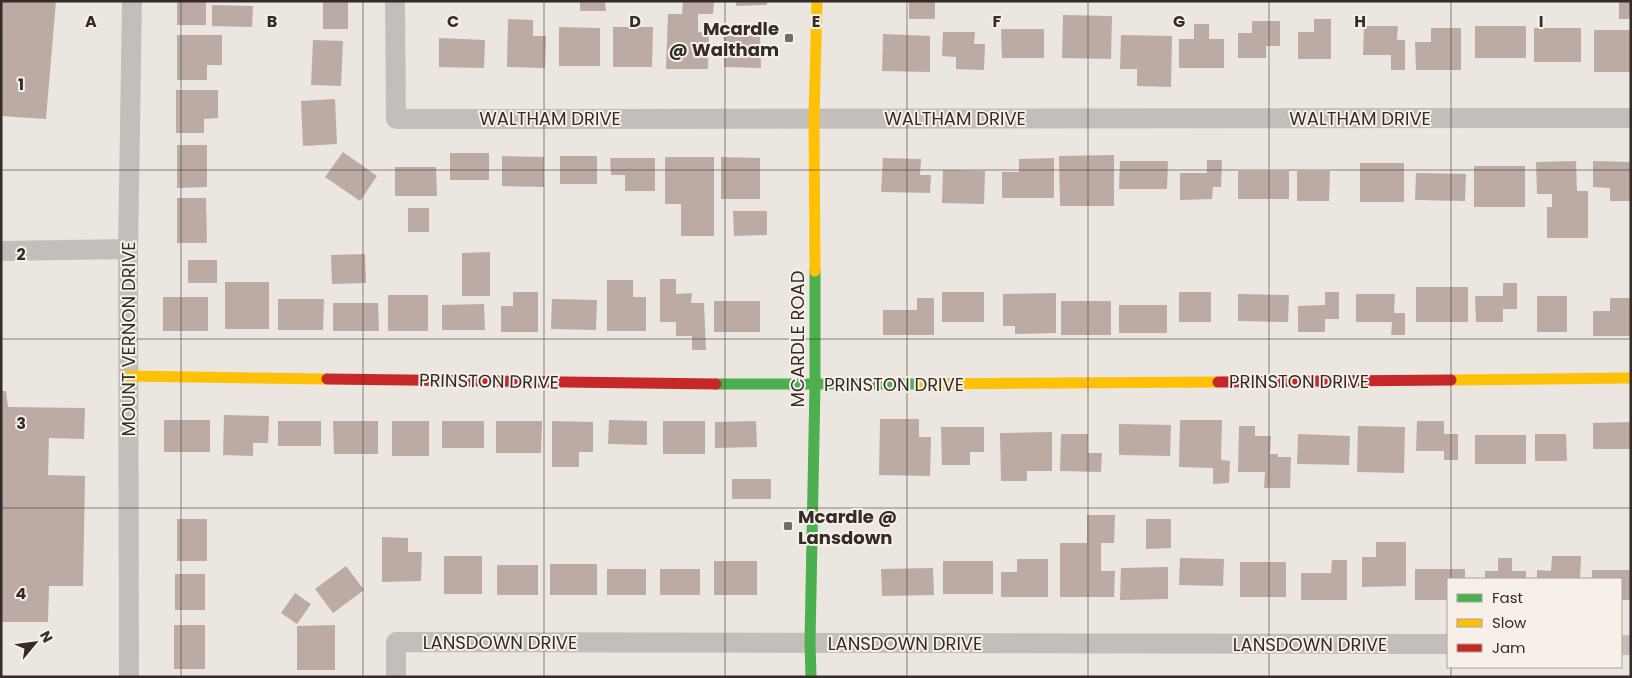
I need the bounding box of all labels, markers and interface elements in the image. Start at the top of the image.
text: A [85,10,97,33]
text: B [267,10,277,33]
text: C [447,10,459,33]
text: D [629,10,641,33]
text: E [812,10,820,33]
text: F [993,10,1002,33]
text: G [1173,10,1185,33]
text: H [1354,10,1366,33]
text: I [1539,10,1543,33]
place label: Mcardle @ Waltham [669,16,779,62]
marker: Mcardle @ Waltham [783,32,795,44]
text: 1 [18,73,24,96]
street label: WALTHAM DRIVE [479,106,621,131]
street label: WALTHAM DRIVE [884,106,1026,131]
street label: WALTHAM DRIVE [1289,106,1431,131]
street label: MOUNT VERNON DRIVE [116,241,141,437]
text: 2 [16,243,26,266]
street label: MCARDLE ROAD [785,271,810,407]
street label: PRINSTON DRIVE [419,367,559,395]
street label: PRINSTON DRIVE [1229,369,1369,394]
street label: PRINSTON DRIVE [824,372,964,397]
text: 3 [16,412,26,435]
place label: Mcardle @ Lansdown [798,504,897,550]
marker: Mcardle @ Lansdown [782,520,794,532]
legend [1447,578,1622,668]
text: 4 [16,582,27,605]
text: Fast [1492,587,1523,608]
text: Slow [1492,612,1527,633]
north arrow [10,618,60,668]
text: N [35,627,58,646]
street label: LANSDOWN DRIVE [423,630,577,655]
street label: LANSDOWN DRIVE [828,631,982,656]
street label: LANSDOWN DRIVE [1233,632,1387,657]
text: Jam [1492,637,1526,658]

